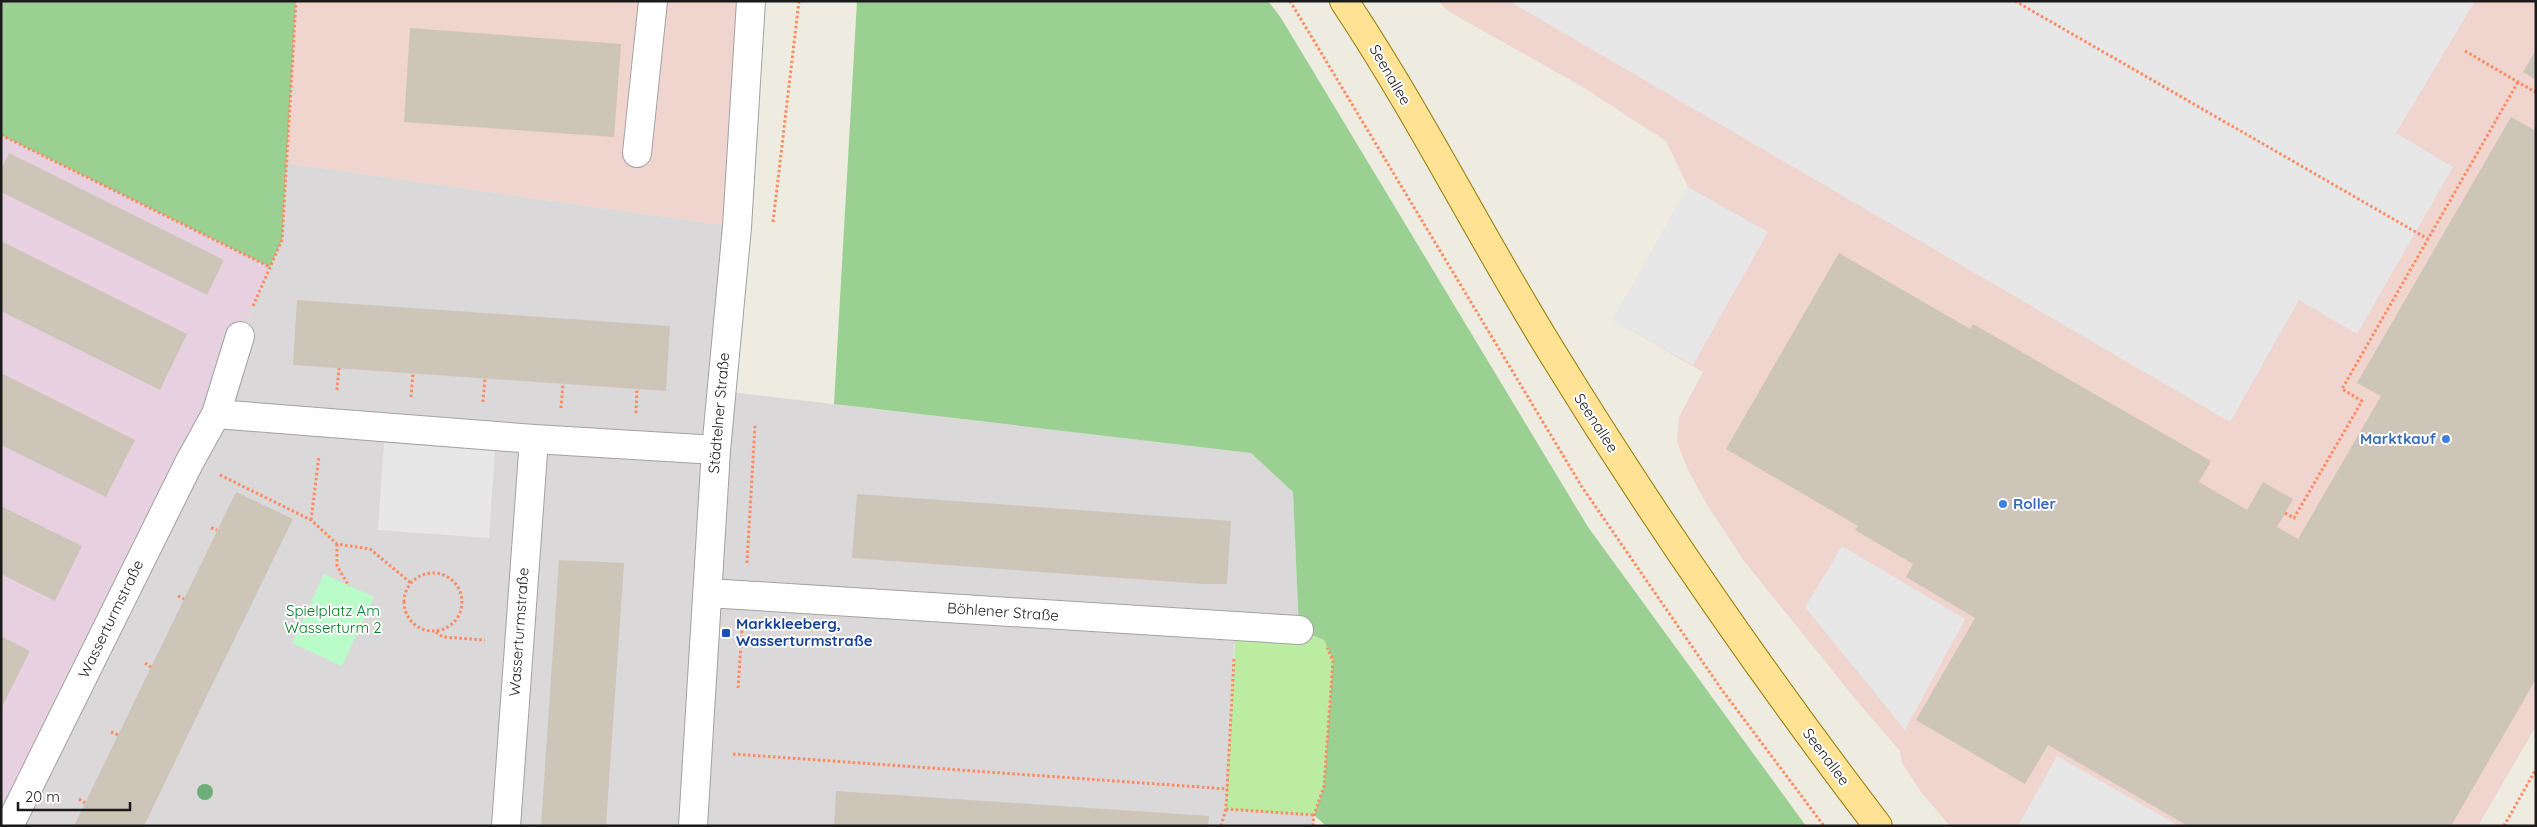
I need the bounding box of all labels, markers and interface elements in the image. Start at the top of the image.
street label: Seenallee [1365,41,1415,108]
street label: Städtelner Straße [704,352,733,474]
street label: Seenallee [1570,390,1623,456]
place label: Marktkauf [2360,429,2436,448]
marker: Marktkauf [2440,433,2452,445]
place label: Roller [2013,494,2056,513]
marker: Roller [1997,498,2009,510]
street label: Wasserturmstraße [74,557,147,681]
street label: Wasserturmstraße [505,567,532,697]
street label: Böhlener Straße [947,598,1060,625]
park label: Spielplatz Am Wasserturm 2 [284,601,382,637]
place label: Markkleeberg, Wasserturmstraße [736,614,873,650]
marker: Markkleeberg, Wasserturmstraße [720,627,732,639]
street label: Seenallee [1799,724,1854,789]
scale bar [18,780,130,812]
text: 20 m [25,787,60,806]

